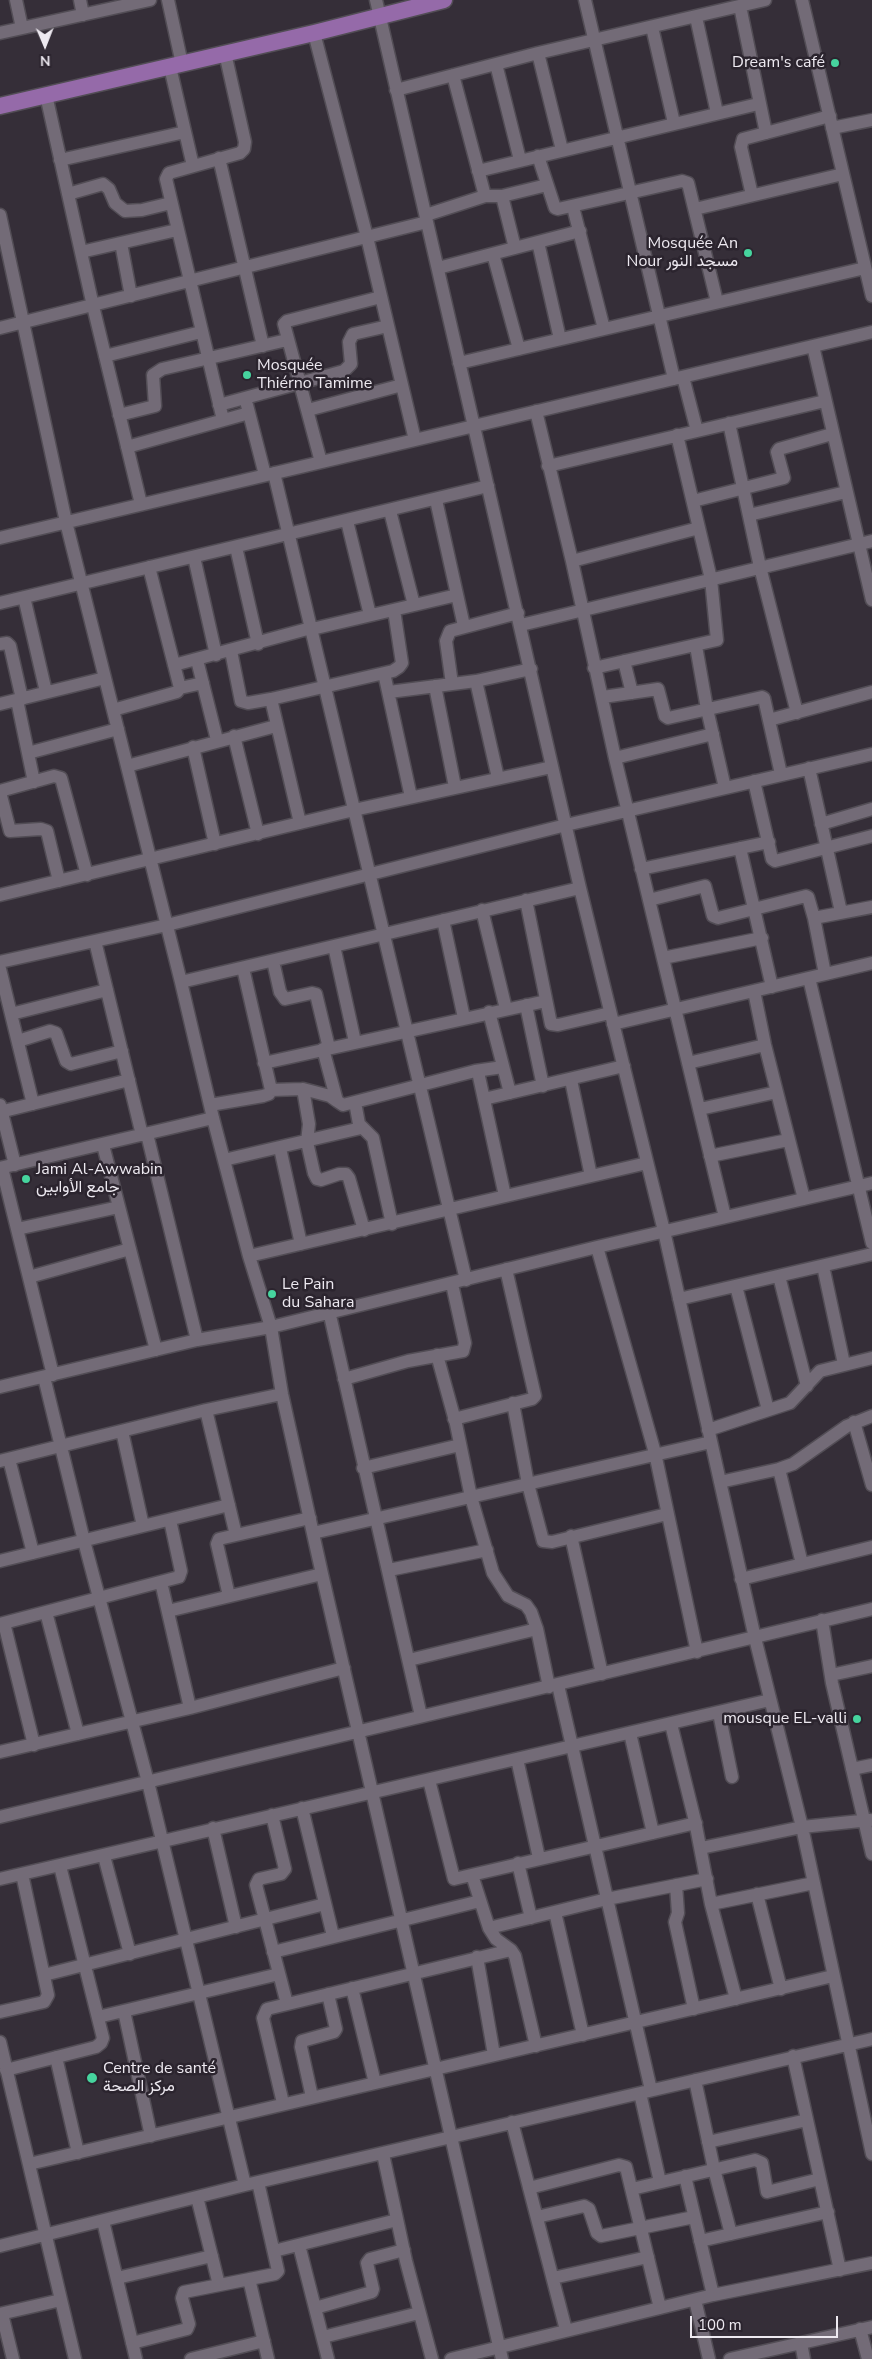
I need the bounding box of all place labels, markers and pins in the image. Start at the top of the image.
place label: Dream's café [732,53,825,73]
marker: Dream's café [829,57,841,69]
place label: Mosquée An Nour مسجد النور [627,234,738,272]
marker: Mosquée An Nour مسجد النور [742,247,754,259]
place label: Mosquée Thiérno Tamime [257,356,372,394]
marker: Mosquée Thiérno Tamime [241,369,253,381]
place label: Jami Al-Awwabin جامع الأوابين [36,1160,163,1198]
marker: Jami Al-Awwabin جامع الأوابين [20,1173,32,1185]
place label: Le Pain du Sahara [282,1275,354,1313]
marker: Le Pain du Sahara [266,1288,278,1300]
place label: mousque EL-valli [723,1709,847,1729]
marker: mousque EL-valli [851,1713,863,1725]
place label: Centre de santé مركز الصحة [103,2059,216,2097]
marker: Centre de santé مركز الصحة [85,2071,99,2085]

